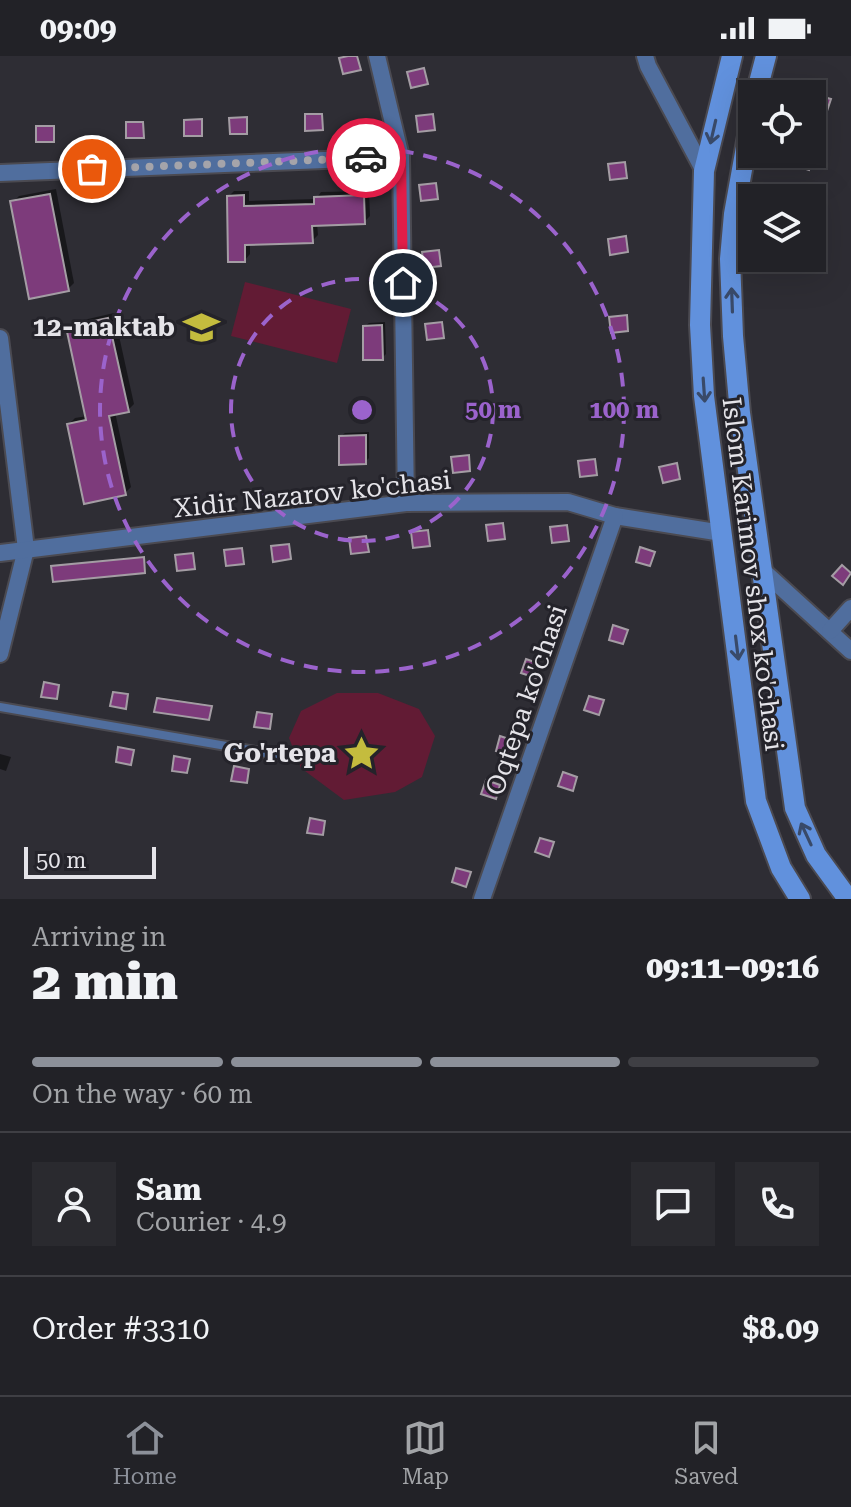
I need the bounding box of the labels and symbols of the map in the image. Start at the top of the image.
courier [326,118,406,198]
one-way arrow [705,118,720,144]
pin [58,135,126,203]
pin [369,249,437,317]
one-way arrow [724,287,739,314]
school or university icon: 12-maktab [182,308,220,346]
place label: 12-maktab [33,312,175,342]
one-way arrow [697,376,712,403]
centre of rings [348,396,376,424]
text: 50 m [465,396,521,424]
text: 100 m [589,396,659,424]
street label: Islom Karimov shox ko'chasi [716,396,790,752]
street label: Xidir Nazarov ko'chasi [172,464,452,524]
street label: Oqtepa ko'chasi [479,601,573,799]
one-way arrow [729,634,744,661]
place icon: Go'rtepa [343,734,381,772]
place label: Go'rtepa [224,738,336,768]
one-way arrow [797,822,812,847]
scale bar [24,843,156,879]

